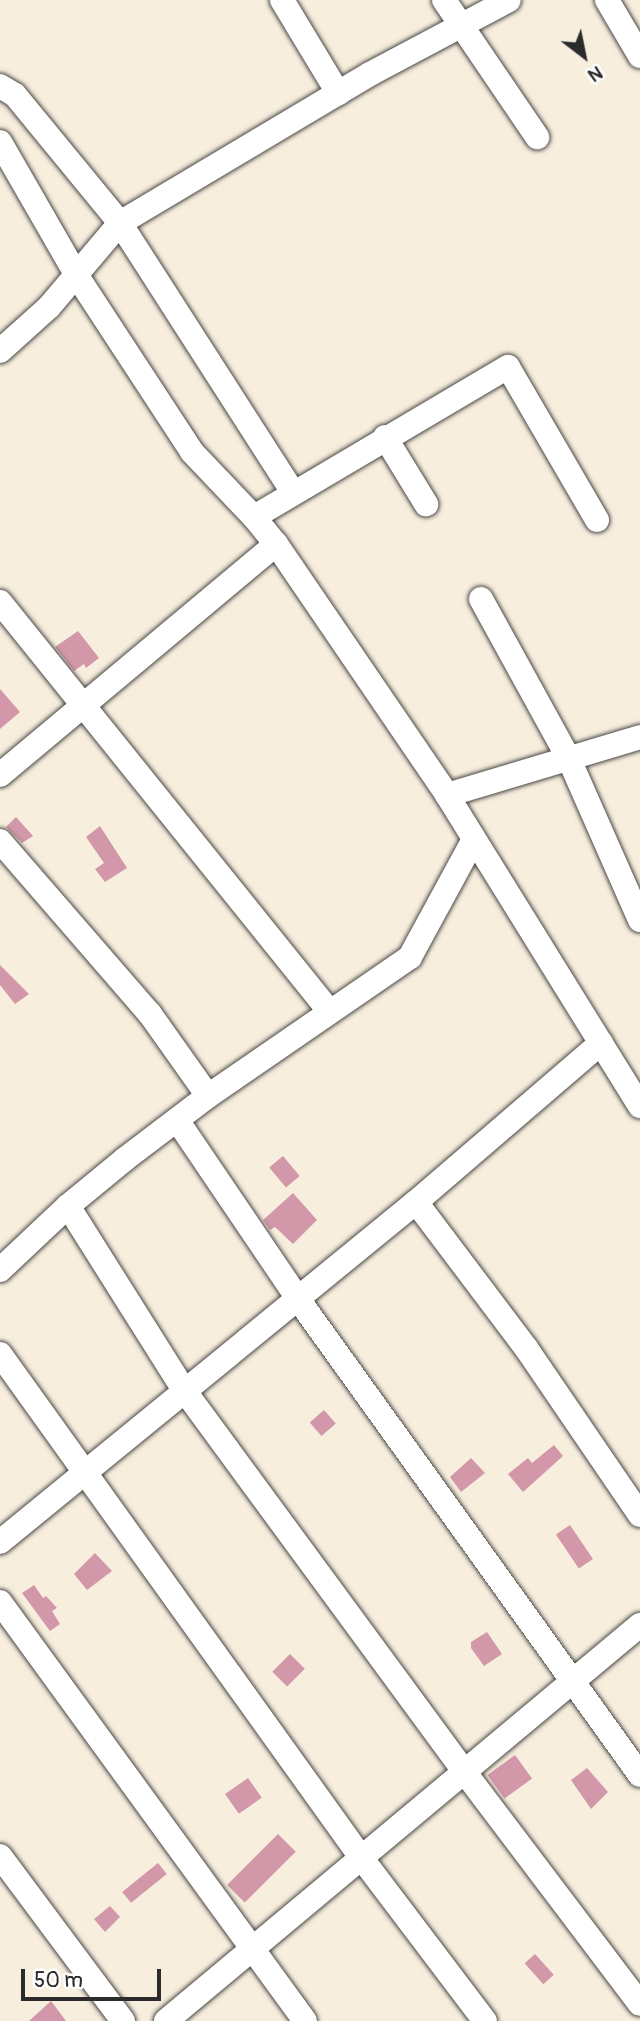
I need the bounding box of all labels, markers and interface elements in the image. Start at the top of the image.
north arrow [549,21,619,91]
text: N [583,60,607,87]
scale bar [24,1954,164,1998]
text: 50 m [34,1967,83,1994]

